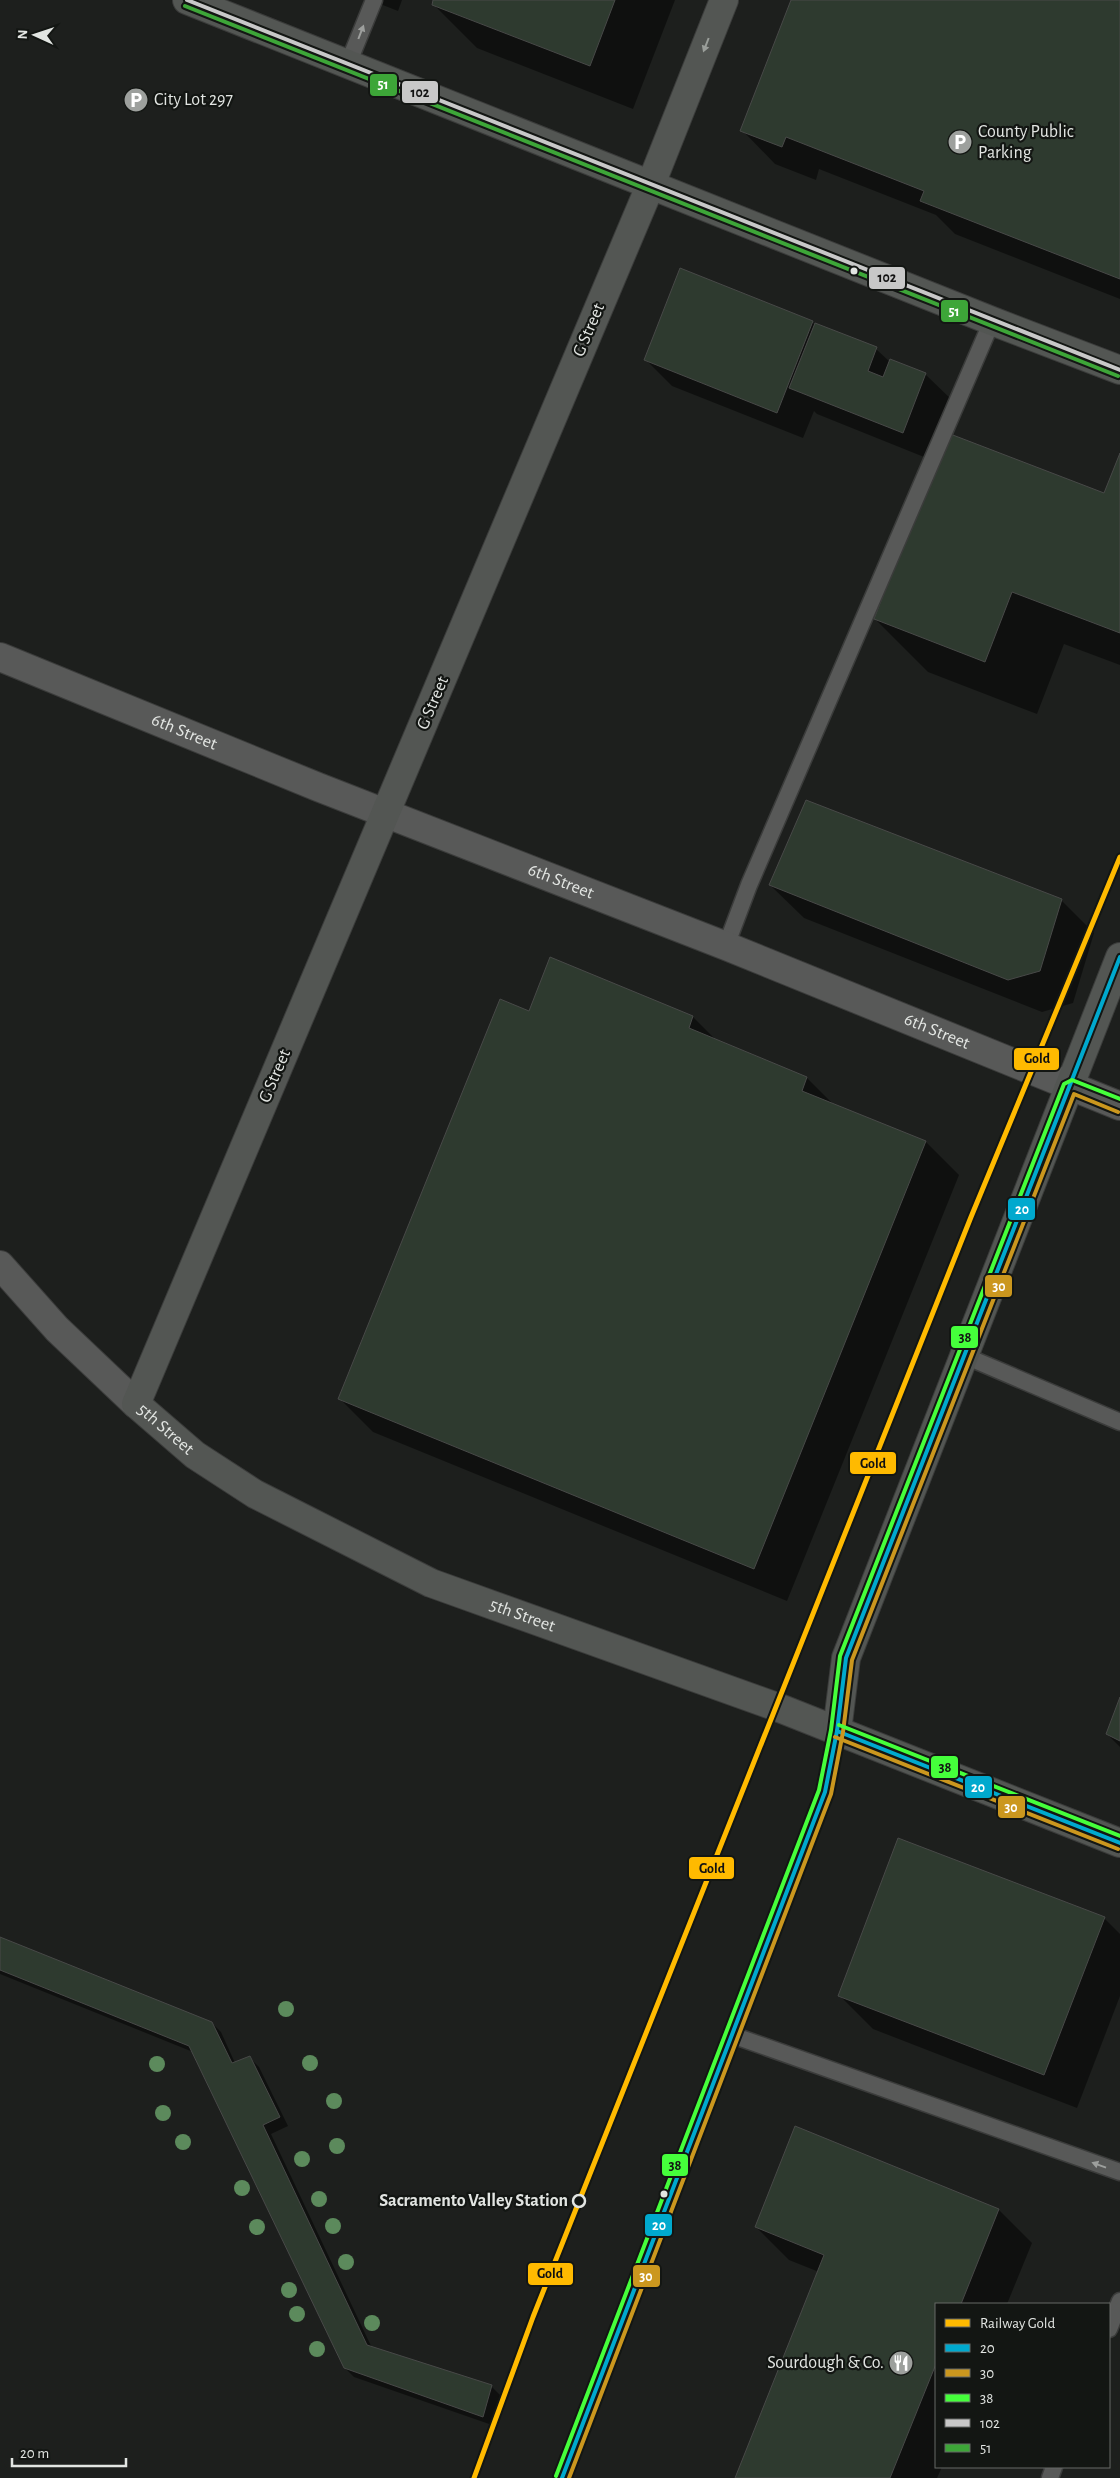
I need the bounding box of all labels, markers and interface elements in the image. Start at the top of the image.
north arrow [10,10,60,60]
one-way arrow [357,24,365,39]
text: N [16,29,30,40]
one-way arrow [702,38,709,53]
line badge: 51 [369,73,398,97]
text: 51 [377,78,389,92]
line badge: 102 [401,80,439,104]
text: 102 [411,86,430,100]
parking icon: City Lot 297 [123,87,149,113]
place label: City Lot 297 [154,91,233,109]
place label: County Public Parking [978,123,1074,162]
parking icon: County Public Parking [947,129,973,155]
unlabelled marker [849,266,859,276]
line badge: 102 [868,266,906,290]
text: 102 [878,271,897,285]
line badge: 51 [940,299,969,323]
street label: G Street [570,300,608,359]
text: 51 [948,305,960,319]
street label: G Street [414,673,452,732]
street label: 6th Street [149,711,220,754]
street label: 6th Street [525,861,596,903]
street label: 6th Street [901,1010,972,1053]
street label: G Street [256,1046,294,1105]
line badge: Gold [1013,1047,1060,1071]
text: Gold [1024,1052,1051,1066]
line badge: 20 [1007,1197,1036,1221]
text: 20 [1015,1203,1029,1217]
line badge: 30 [984,1274,1013,1298]
text: 30 [992,1280,1006,1294]
line badge: 38 [950,1325,979,1349]
text: 38 [959,1331,972,1345]
street label: 5th Street [134,1400,197,1459]
line badge: Gold [849,1451,897,1475]
text: Gold [860,1457,887,1471]
street label: 5th Street [487,1596,558,1636]
line badge: 38 [930,1755,959,1779]
text: 38 [939,1761,952,1775]
line badge: 20 [964,1775,993,1799]
text: 20 [971,1781,985,1795]
line badge: 30 [997,1795,1026,1819]
text: 30 [1004,1801,1018,1815]
line badge: Gold [688,1856,735,1880]
text: Gold [699,1862,726,1876]
line badge: 38 [661,2153,689,2177]
text: 38 [669,2159,682,2173]
one-way arrow [1092,2161,1107,2168]
unlabelled marker [659,2189,669,2199]
place label: Sacramento Valley Station [379,2192,568,2210]
marker: Sacramento Valley Station [572,2194,586,2208]
line badge: 20 [644,2213,673,2237]
text: 20 [652,2219,666,2233]
line badge: Gold [527,2262,574,2286]
line badge: 30 [632,2264,661,2288]
text: Gold [537,2267,564,2281]
text: 30 [639,2270,653,2284]
legend [935,2303,1110,2468]
text: Railway Gold [980,2316,1056,2331]
text: 20 [980,2341,995,2356]
restaurant icon: Sourdough & Co. [888,2350,914,2376]
place label: Sourdough & Co. [767,2354,884,2372]
text: 30 [980,2366,994,2381]
text: 38 [980,2391,993,2406]
text: 102 [980,2416,1000,2431]
scale bar [12,2436,126,2468]
text: 51 [980,2441,991,2456]
text: 20 m [20,2446,49,2461]

